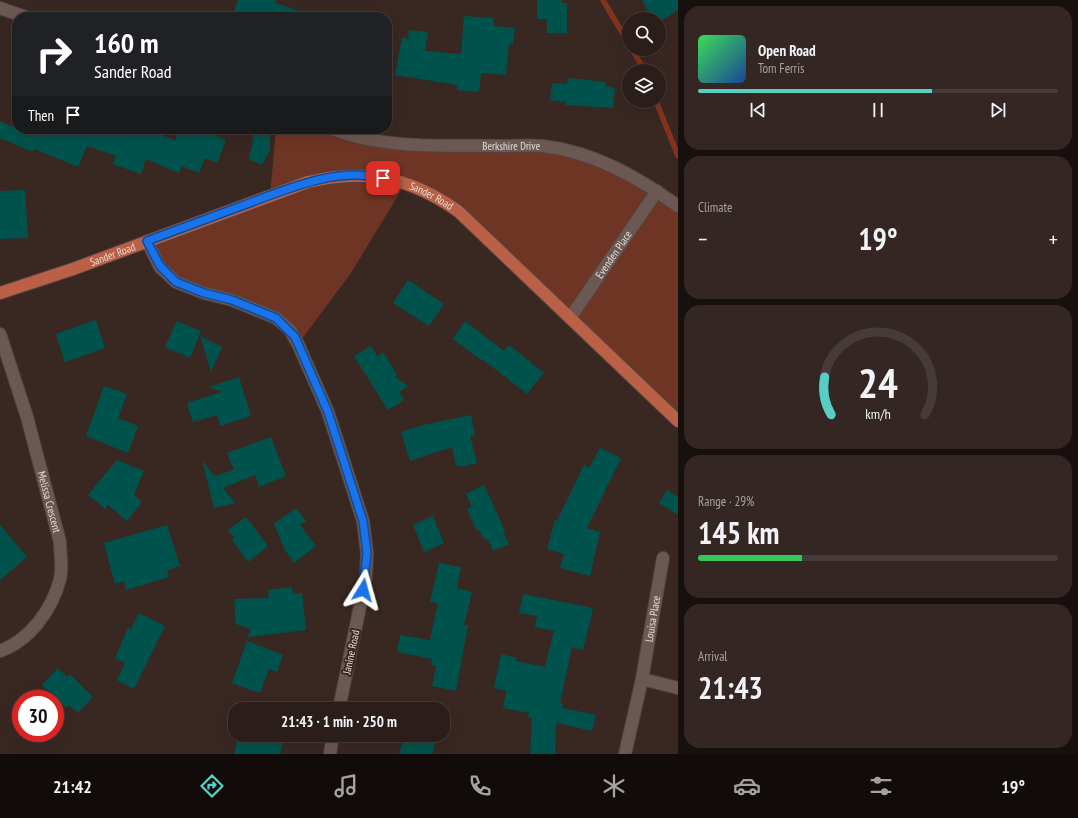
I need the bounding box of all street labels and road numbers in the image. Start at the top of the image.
street label: Berkshire Drive [482,139,541,153]
street label: Sander Road [408,179,456,213]
street label: Evenden Place [592,227,635,281]
street label: Sander Road [88,239,137,269]
street label: Melissa Crescent [35,470,64,534]
street label: Louisa Place [642,594,663,643]
street label: Janine Road [339,628,363,676]

